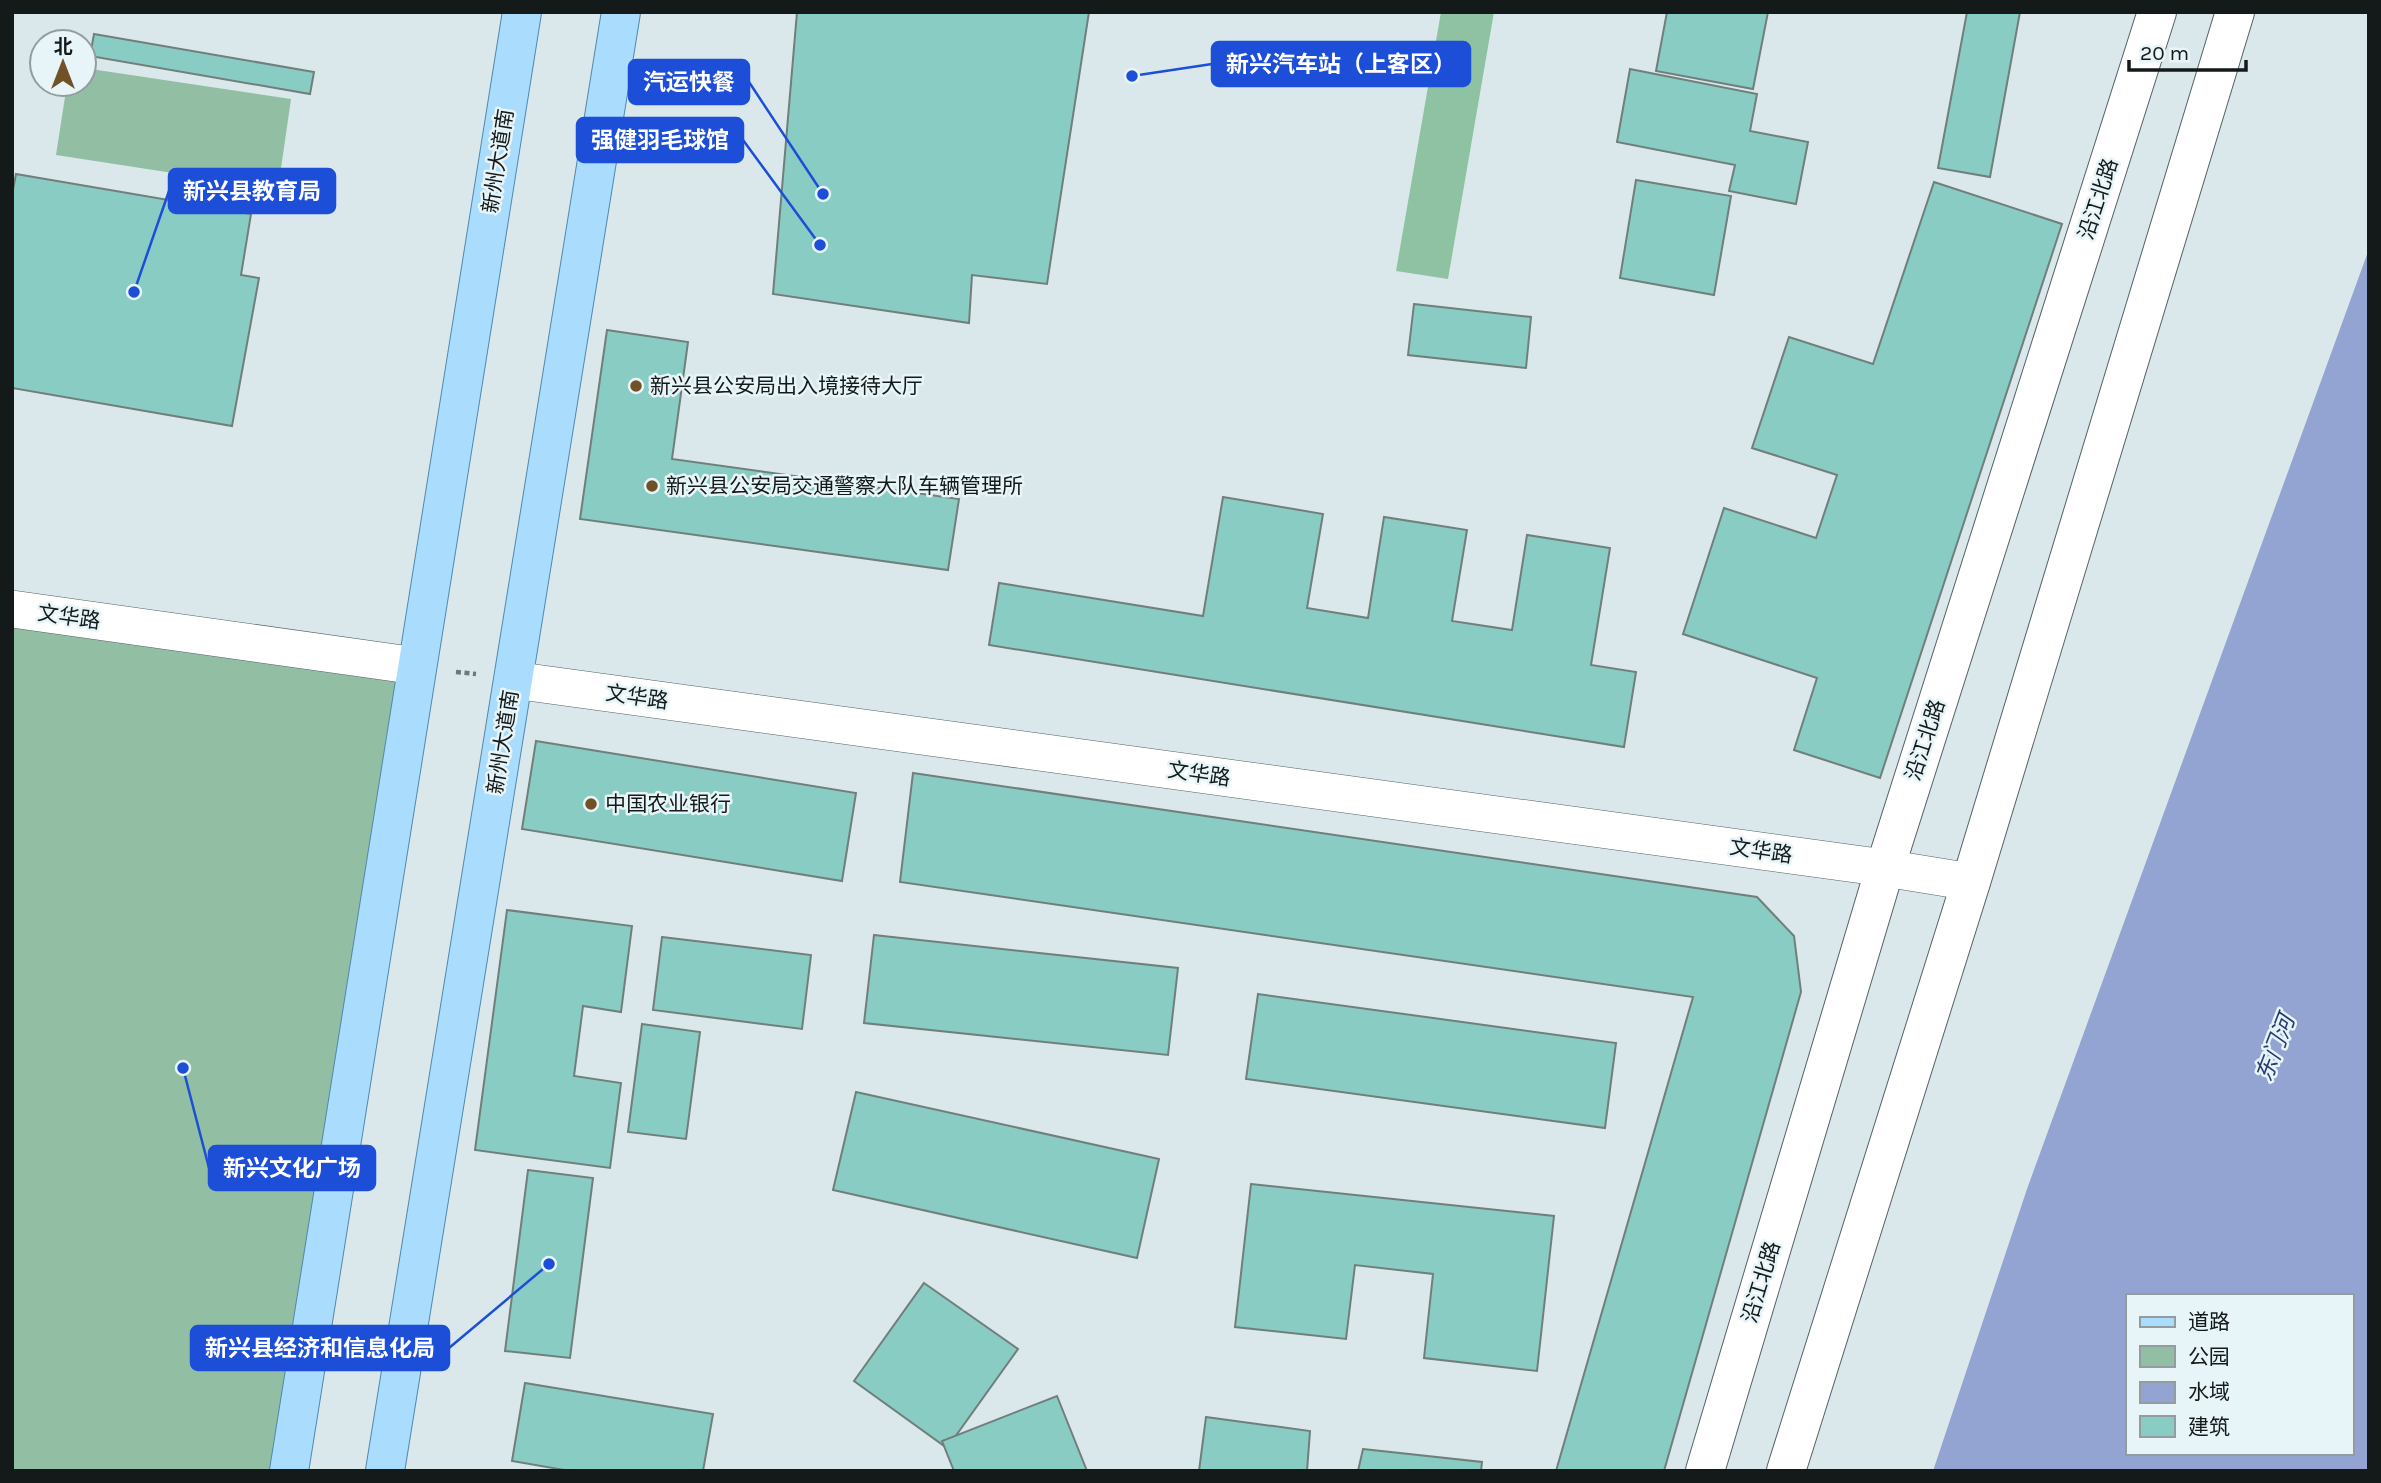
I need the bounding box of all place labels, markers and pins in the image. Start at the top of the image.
callout: 新兴汽车站（上客区） [1212,42,1470,86]
callout: 汽运快餐 [629,60,749,104]
callout: 强健羽毛球馆 [577,118,743,162]
callout: 新兴县教育局 [169,169,335,213]
place label: 新兴县公安局出入境接待大厅 [650,374,923,398]
marker: 新兴县公安局出入境接待大厅 [628,378,644,394]
place label: 新兴县公安局交通警察大队车辆管理所 [666,474,1023,498]
marker: 新兴县公安局交通警察大队车辆管理所 [644,478,660,494]
place label: 中国农业银行 [605,792,731,816]
marker: 中国农业银行 [583,796,599,812]
callout: 新兴文化广场 [209,1146,375,1190]
callout: 新兴县经济和信息化局 [191,1326,449,1370]

